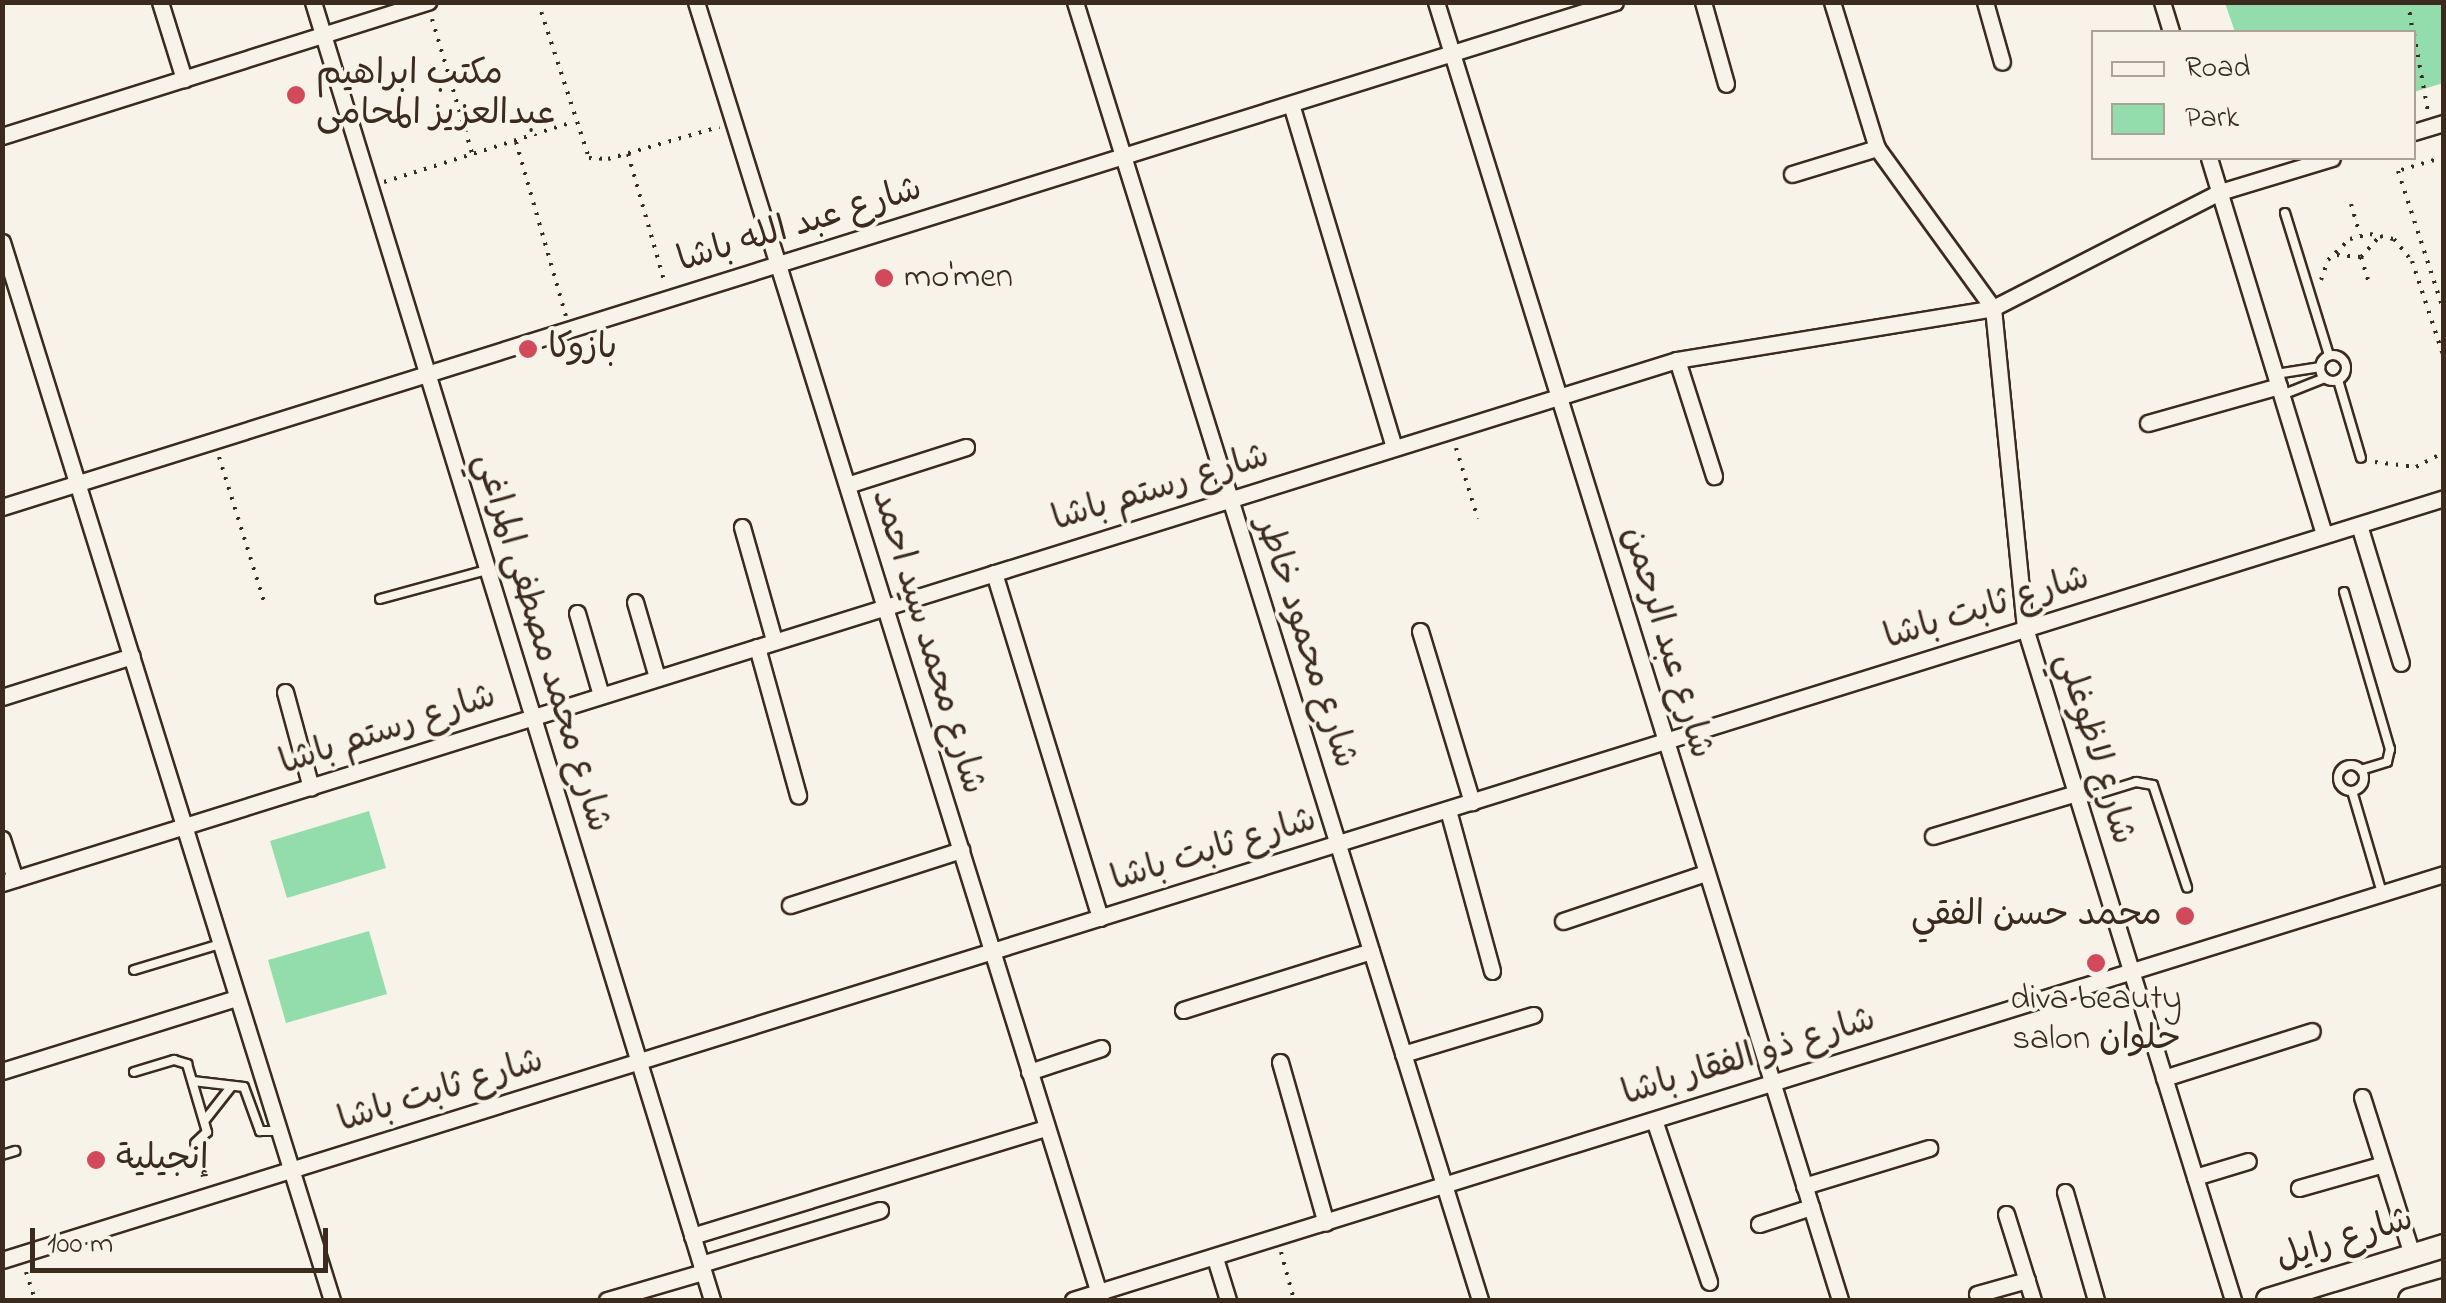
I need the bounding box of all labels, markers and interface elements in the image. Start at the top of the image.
legend [2091,30,2416,160]
text: Road [2185,47,2250,91]
place label: مكتب ابراهيم عبدالعزيز المحامى [316,54,555,136]
marker: مكتب ابراهيم عبدالعزيز المحامى [285,84,307,106]
text: Park [2185,97,2239,141]
street label: شارع عبد الله باشا [673,169,927,283]
place label: mo'men [904,257,1013,299]
marker: mo'men [873,267,895,289]
place label: بازوكا [548,328,617,370]
marker: بازوكا [517,338,539,360]
street label: شارع رستم باشا [1047,436,1275,542]
street label: شارع محمد مصطفى المراغي [463,448,619,838]
street label: شارع محمد سيد احمد [861,485,993,799]
street label: شارع محمود خاطر [1245,512,1365,774]
street label: شارع عبد الرحمن [1611,522,1721,764]
street label: شارع ثابت باشا [1879,558,2095,660]
street label: شارع لاظوغلي [2045,648,2143,850]
street label: شارع رستم باشا [274,676,502,786]
street label: شارع ثابت باشا [1106,800,1322,902]
place label: محمد حسن الفقي [1911,895,2162,937]
marker: محمد حسن الفقي [2172,903,2198,929]
marker: diva beauty salon حلوان [2085,952,2107,974]
place label: diva beauty salon حلوان [2010,979,2182,1061]
street label: شارع ذو الفقار باشا [1617,999,1881,1117]
street label: شارع ثابت باشا [333,1041,549,1143]
place label: إنجيلية [116,1139,209,1181]
marker: إنجيلية [85,1149,107,1171]
street label: شارع رايل [2271,1199,2419,1281]
scale bar [35,1208,332,1270]
text: 100 m [47,1223,113,1267]

